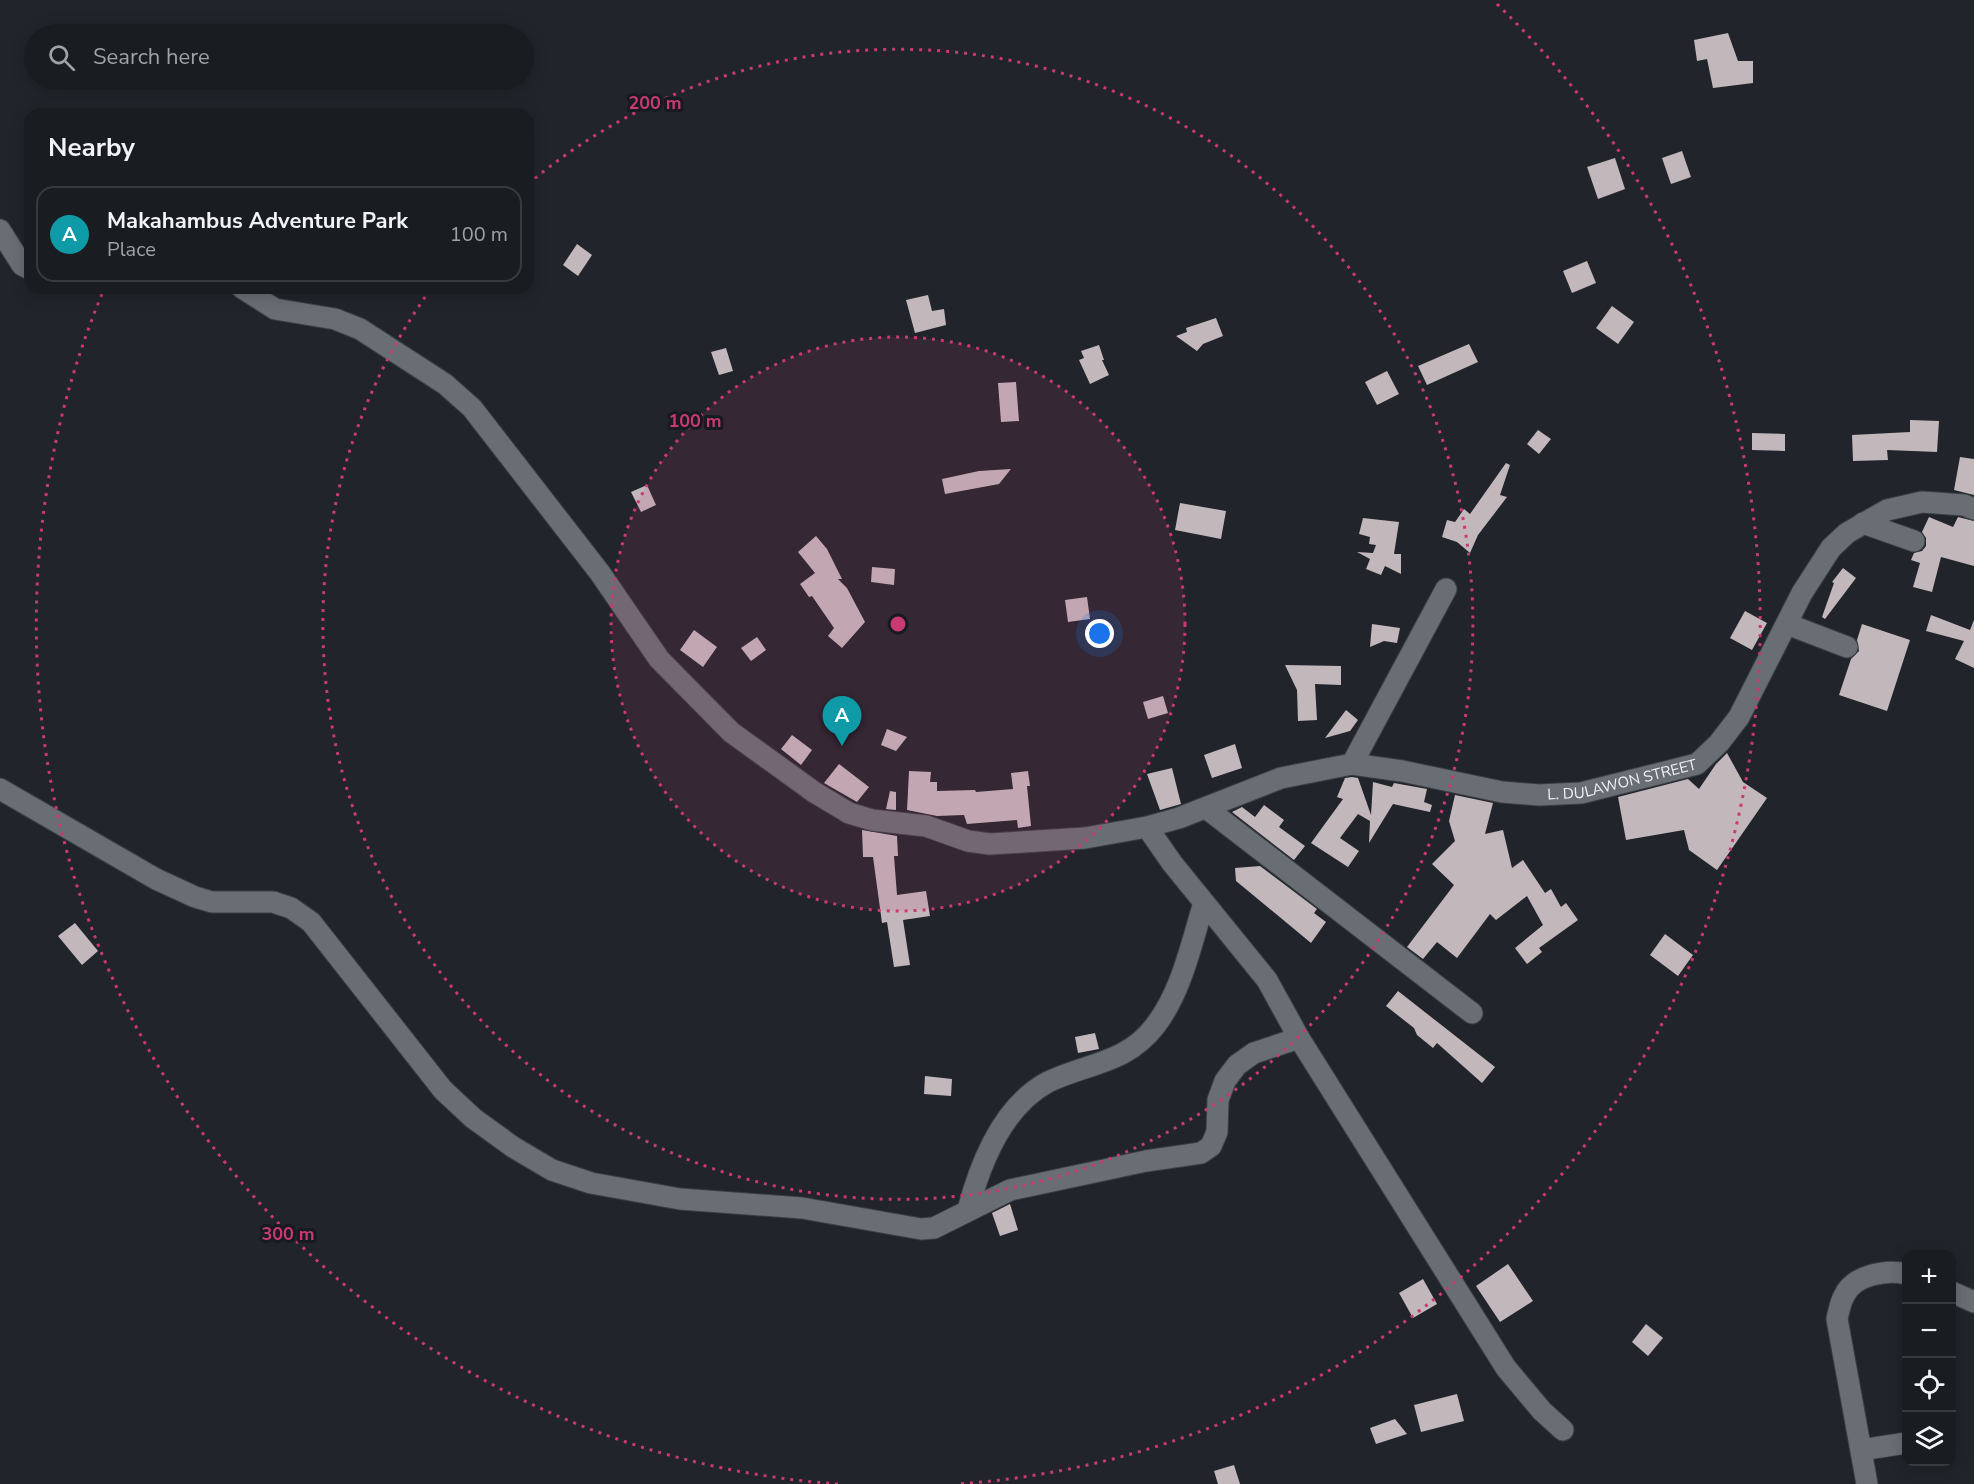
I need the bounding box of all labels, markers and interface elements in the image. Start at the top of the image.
search box [24,24,534,90]
icon: search [45,41,78,74]
text: Search here [93,42,210,72]
text: 200 m [628,91,682,115]
text: Nearby [48,130,135,165]
text: Makahambus Adventure Park [107,206,408,236]
text: A [62,221,77,248]
text: 100 m [450,221,508,248]
text: Place [107,236,156,263]
text: 100 m [668,409,722,433]
centre of rings [888,614,908,634]
your location [1085,619,1114,648]
pin: A [822,696,862,746]
street label: L. DULAWON STREET [1547,754,1699,805]
text: 300 m [261,1222,315,1246]
map controls [1902,1250,1956,1466]
button: + [1902,1250,1956,1304]
button: − [1902,1304,1956,1358]
button: locate [1902,1358,1956,1412]
button: layers [1902,1412,1956,1466]

